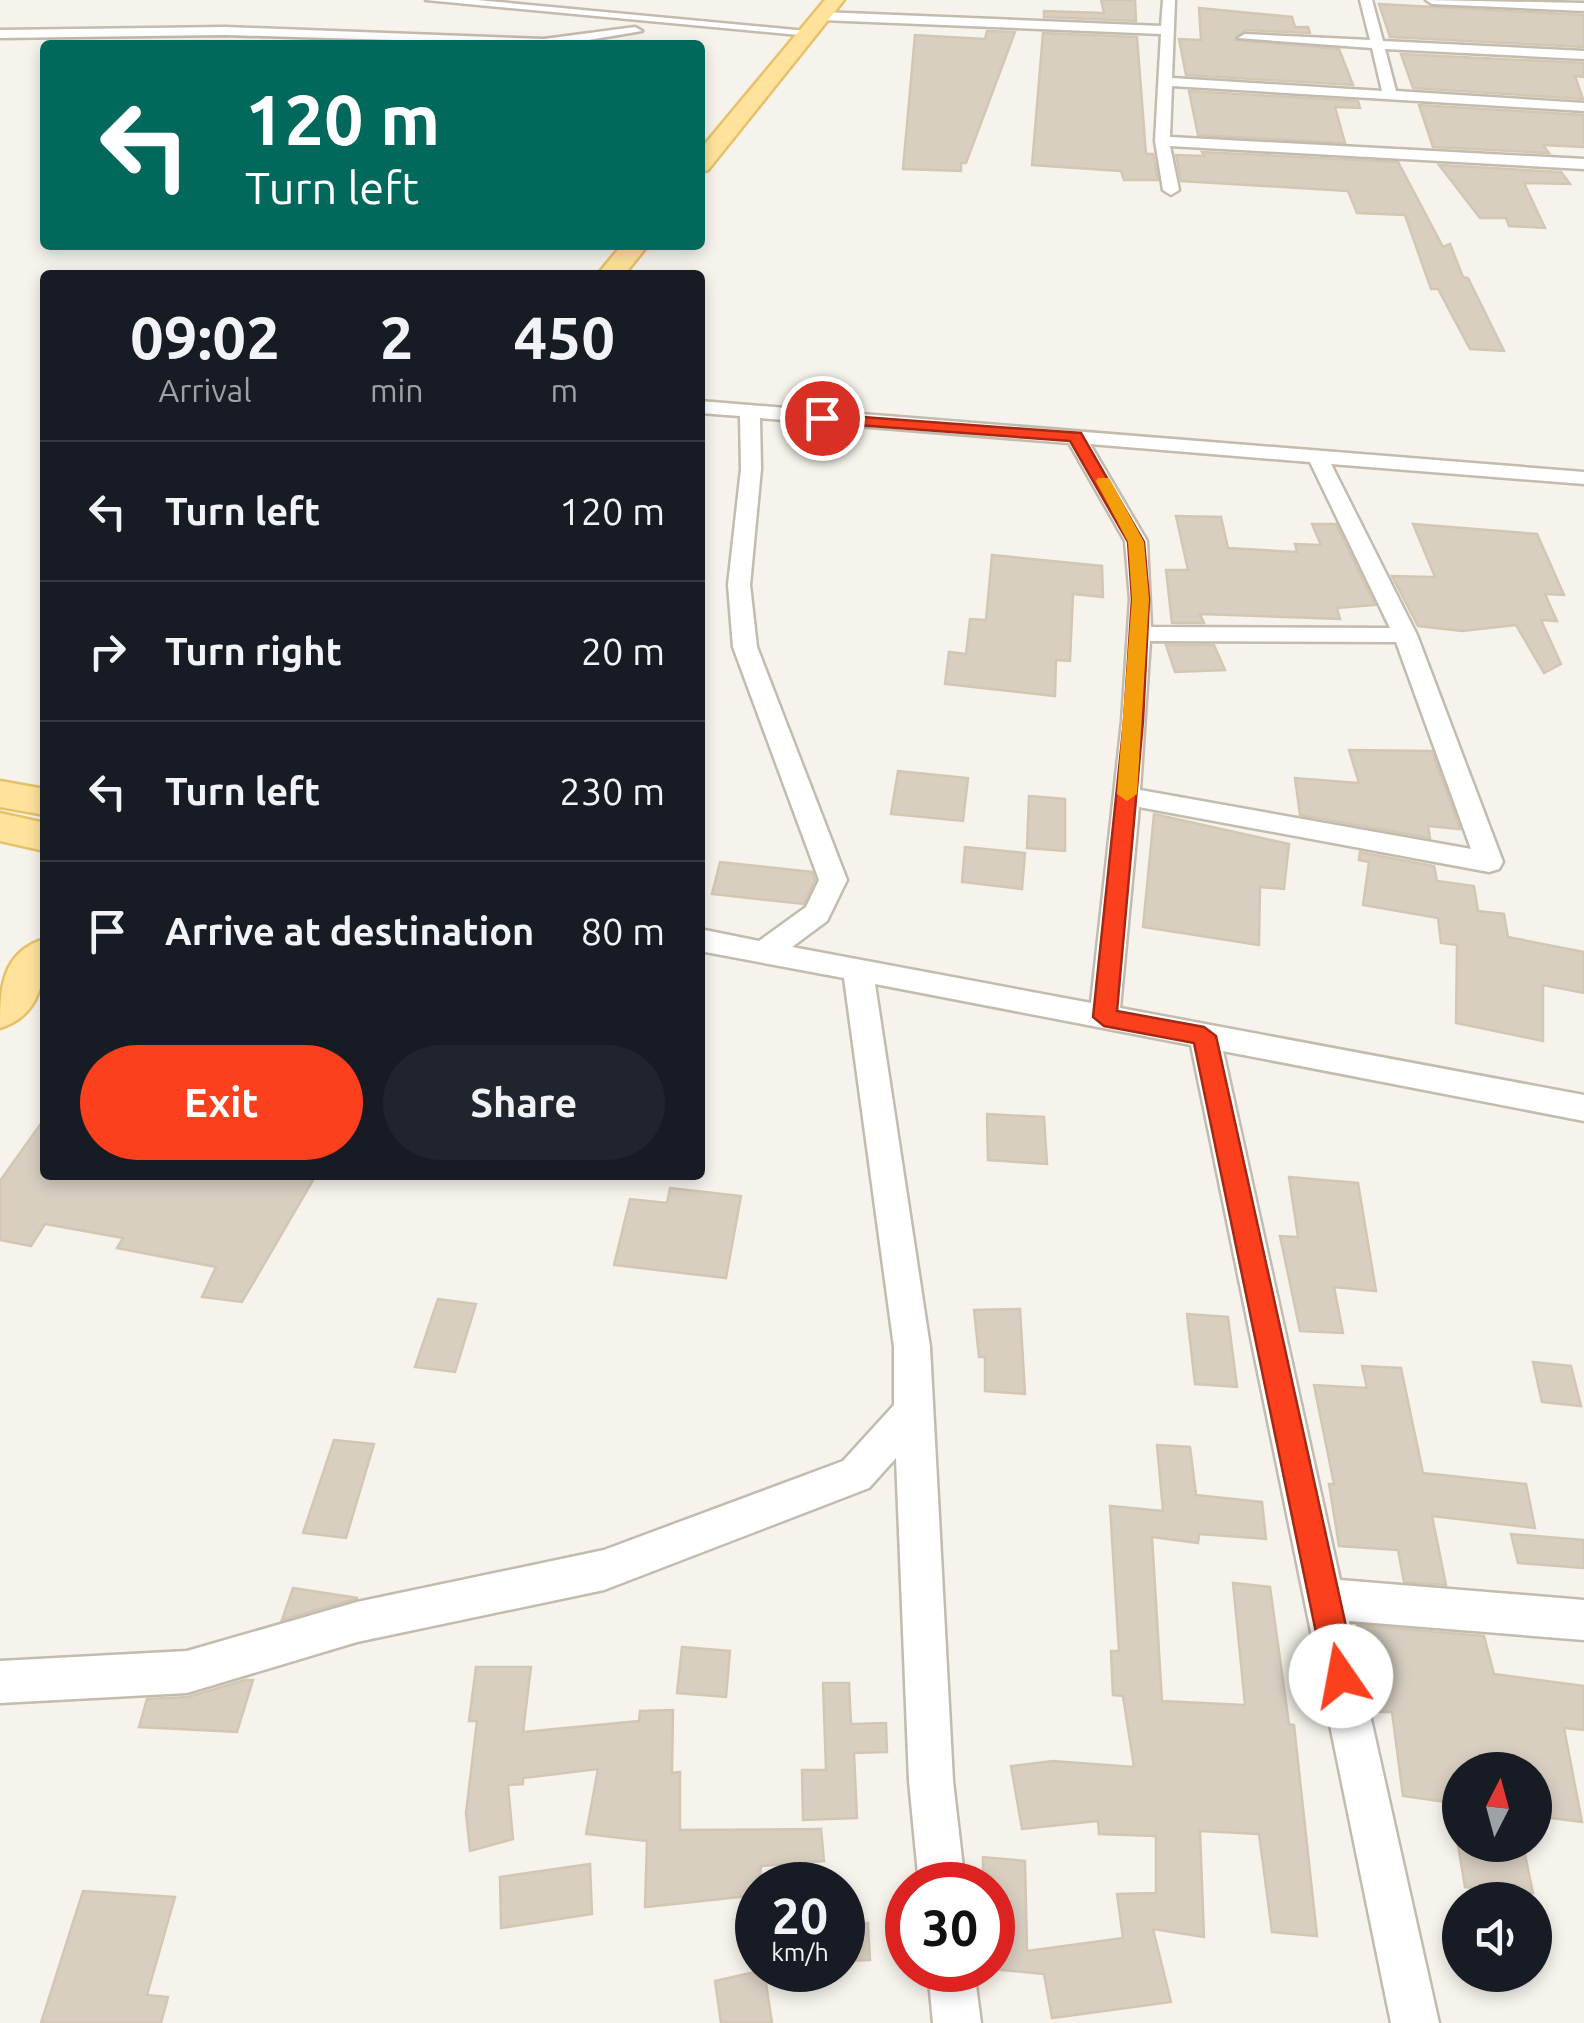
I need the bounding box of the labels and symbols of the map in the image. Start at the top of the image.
pin [780,376,865,461]
position arrow [1289,1624,1393,1728]
north arrow [1442,1752,1552,1862]
speed limit sign: 30 [885,1862,1015,1992]

